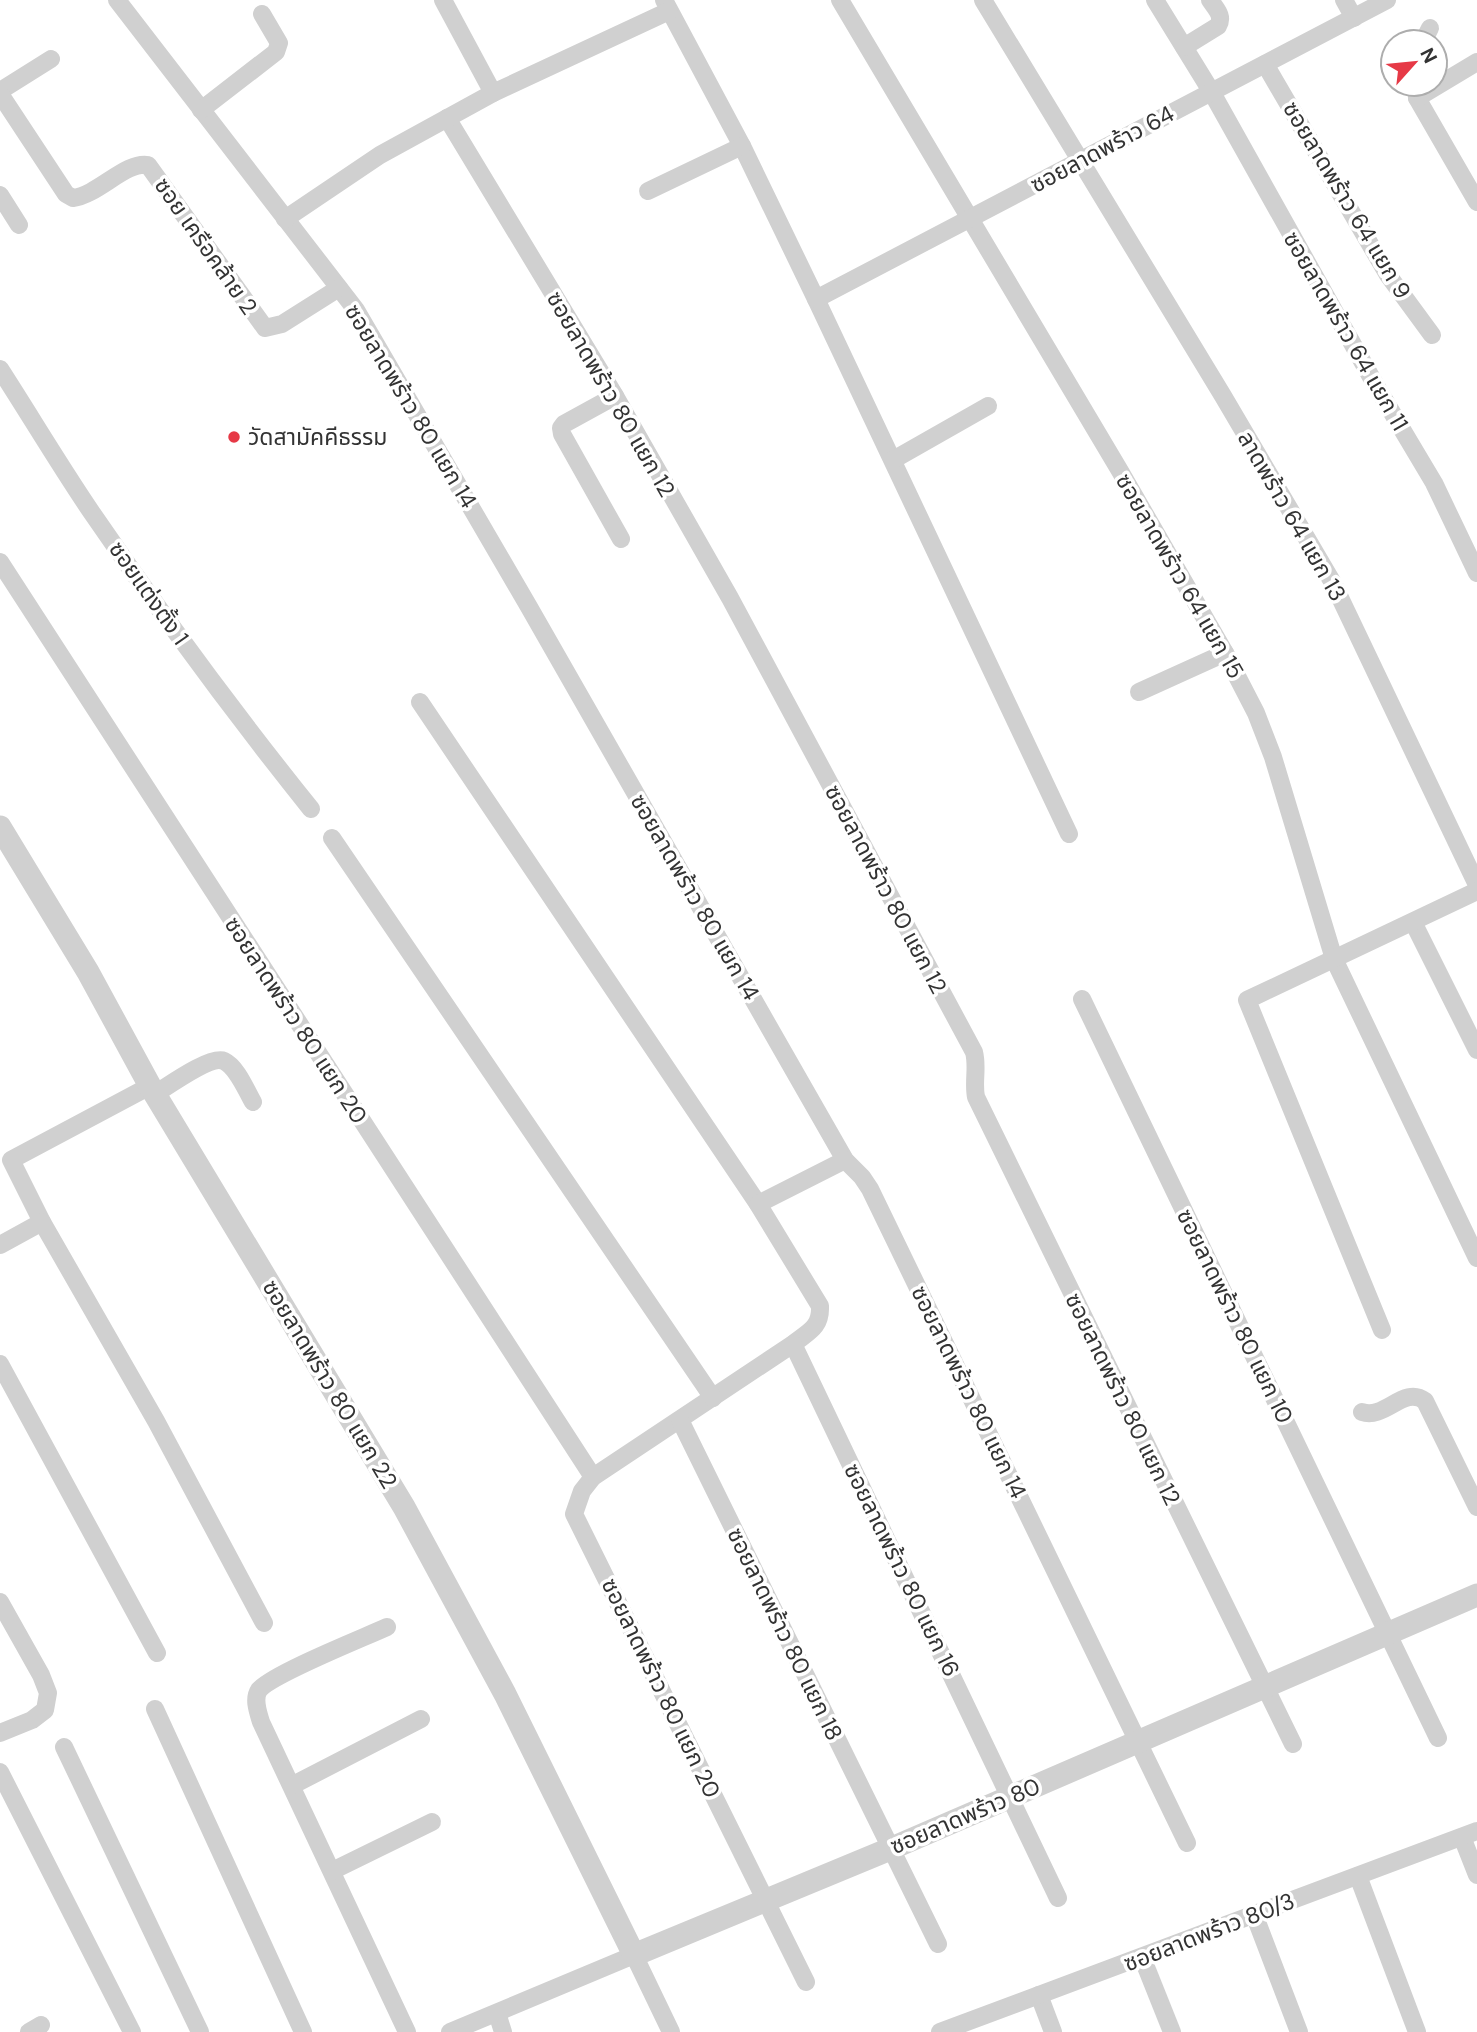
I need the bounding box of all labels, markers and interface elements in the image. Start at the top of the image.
north arrow [1379,28,1449,98]
text: N [1414,44,1443,67]
street label: ซอยลาดพร้าว 64 แยก 9 [1276,96,1418,304]
street label: ซอยลาดพร้าว 64 [1025,98,1179,199]
street label: ซอย เครือคล้าย 2 [148,172,264,320]
street label: ซอยลาดพร้าว 64 แยก 11 [1277,226,1415,436]
street label: ซอยลาดพร้าว 80 แยก 12 [540,286,682,502]
street label: ซอยลาดพร้าว 80 แยก 14 [338,298,484,514]
place label: วัดสามัคคีธรรม [248,422,387,452]
street label: ลาดพร้าว 64 แยก 13 [1231,425,1353,607]
marker: วัดสามัคคีธรรม [226,429,242,445]
street label: ซอยลาดพร้าว 64 แยก 15 [1109,468,1251,684]
street label: ซอยแต่งตั้ง 1 [102,535,196,651]
street label: ซอยลาดพร้าว 80 แยก 12 [818,779,954,999]
street label: ซอยลาดพร้าว 80 แยก 14 [624,789,766,1006]
street label: ซอยลาดพร้าว 80 แยก 20 [218,911,374,1129]
street label: ซอยลาดพร้าว 80 แยก 10 [1170,1204,1300,1428]
street label: ซอยลาดพร้าว 80 แยก 22 [256,1274,404,1494]
street label: ซอยลาดพร้าว 80 แยก 14 [904,1281,1034,1503]
street label: ซอยลาดพร้าว 80 แยก 12 [1059,1288,1187,1510]
street label: ซอยลาดพร้าว 80 แยก 16 [837,1458,967,1682]
street label: ซอยลาดพร้าว 80 แยก 18 [720,1523,850,1745]
street label: ซอยลาดพร้าว 80 แยก 20 [595,1573,727,1803]
street label: ซอยลาดพร้าว 80 [885,1771,1045,1861]
street label: ซอยลาดพร้าว 80/3 [1119,1886,1299,1978]

